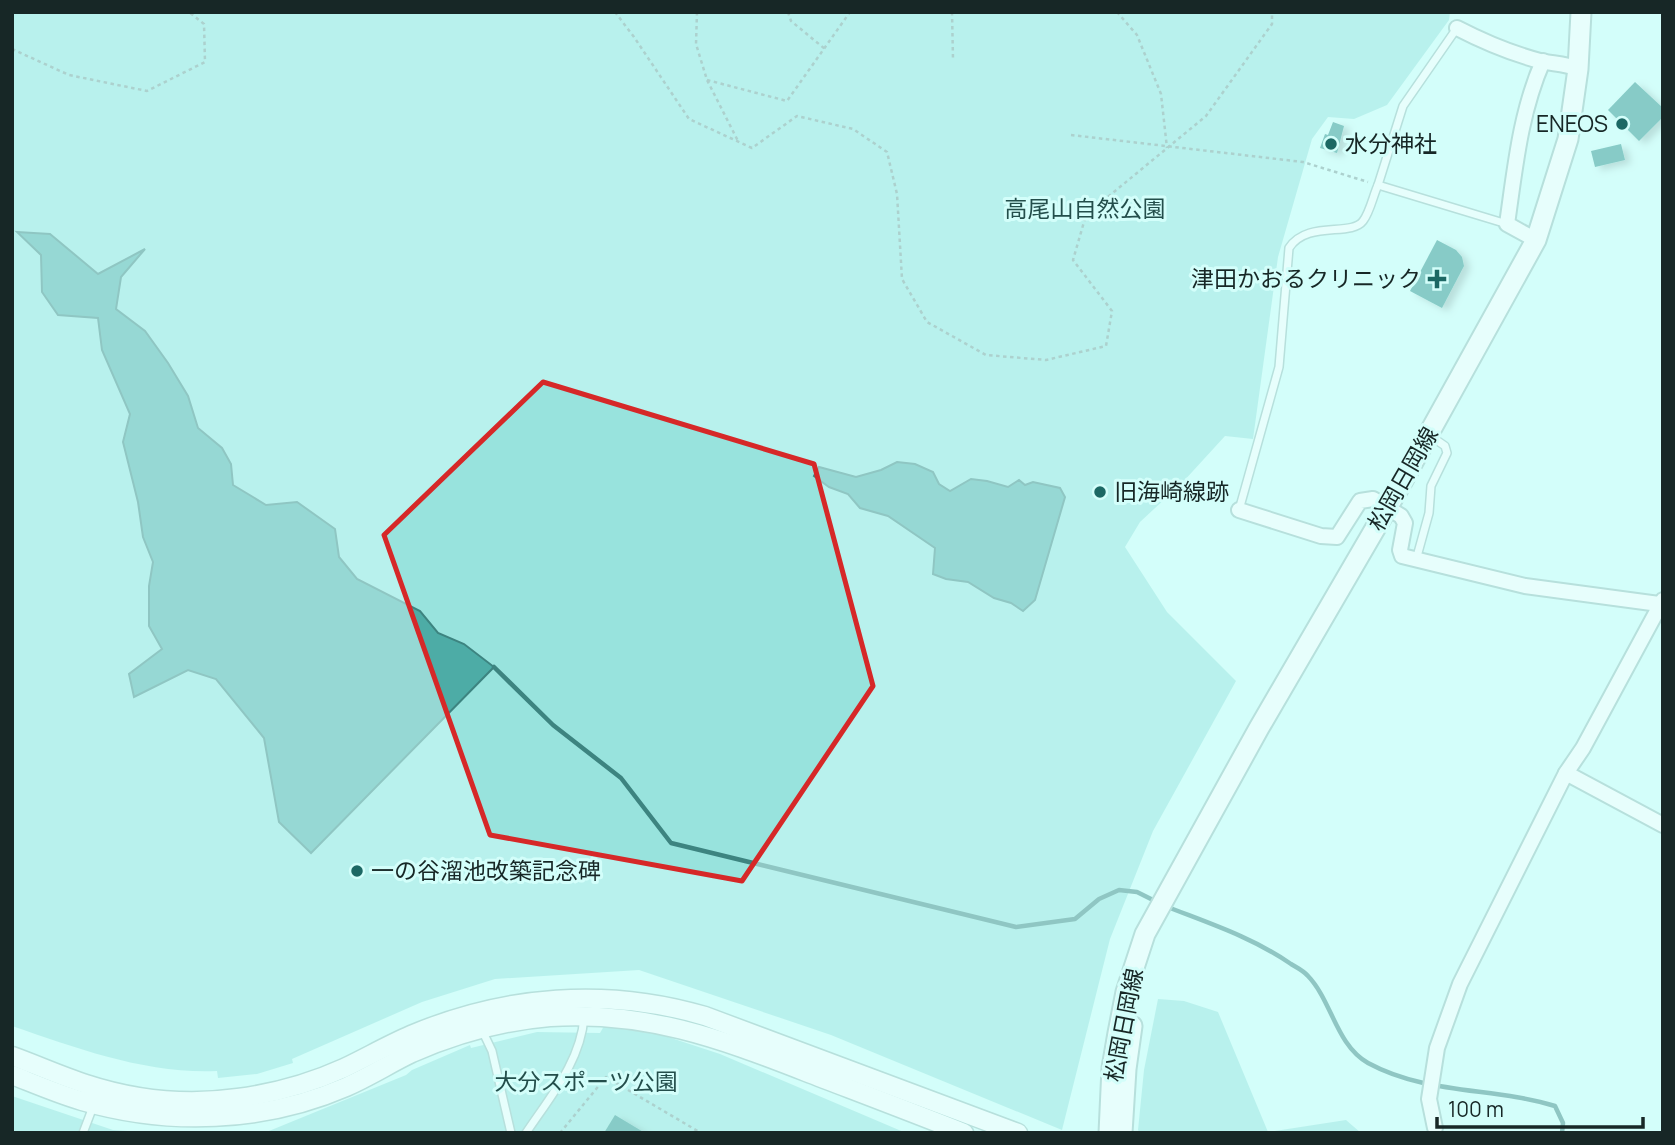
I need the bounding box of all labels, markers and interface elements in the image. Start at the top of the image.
place label: ENEOS [1536,107,1608,139]
marker: ENEOS [1614,116,1630,132]
place label: 水分神社 [1345,127,1437,159]
marker: 水分神社 [1323,136,1339,152]
park label: 高尾山自然公園 [1005,192,1166,224]
place label: 津田かおるクリニック [1191,262,1421,294]
marker: 津田かおるクリニック [1427,269,1447,289]
street label: 松岡日岡線 [1360,421,1445,536]
place label: 旧海崎線跡 [1114,475,1229,507]
marker: 旧海崎線跡 [1092,484,1108,500]
place label: 一の谷溜池改築記念碑 [371,854,601,886]
marker: 一の谷溜池改築記念碑 [349,863,365,879]
street label: 松岡日岡線 [1096,965,1150,1084]
park label: 大分スポーツ公園 [494,1065,678,1097]
scale bar [1437,1086,1644,1130]
text: 100 m [1448,1095,1504,1123]

